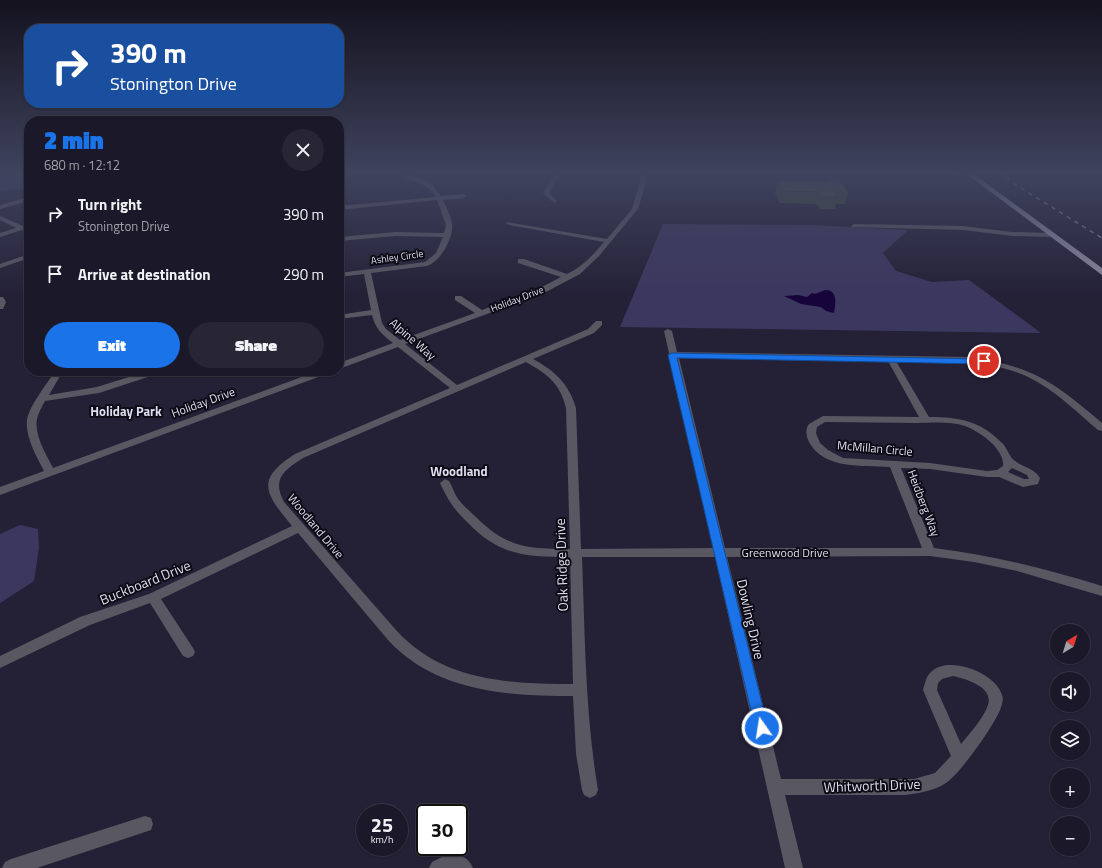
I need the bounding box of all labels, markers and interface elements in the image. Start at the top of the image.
text: 390 m [110,31,187,74]
icon: right [44,40,96,92]
text: Stonington Drive [110,70,237,97]
text: 2 min [44,122,104,158]
button: close [282,129,324,171]
text: 680 m · 12:12 [44,155,120,175]
text: Turn right [78,193,142,216]
icon: right [44,203,66,225]
text: 390 m [283,203,324,226]
text: Stonington Drive [78,216,170,236]
street label: Ashley Circle [370,246,424,268]
icon: arrive [44,263,66,285]
text: Arrive at destination [78,263,211,286]
text: 290 m [283,263,324,286]
street label: Holiday Drive [488,282,546,316]
street label: Alpine Way [386,313,441,365]
button: Exit [44,322,180,368]
button: Share [188,322,324,368]
pin [967,344,1001,378]
icon: arrive [973,350,995,372]
street label: Holiday Drive [168,382,238,422]
district label: Holiday Park [90,401,162,421]
street label: McMillan Circle [836,435,914,461]
district label: Woodland [430,461,488,481]
street label: Heidberg Way [902,467,946,540]
street label: Woodland Drive [283,489,349,563]
street label: Oak Ridge Drive [549,518,573,612]
street label: Greenwood Drive [742,543,828,562]
street label: Buckboard Drive [96,554,194,610]
street label: Dowling Drive [732,577,770,661]
north arrow [1050,624,1090,664]
map controls [1050,624,1090,856]
button: sound [1050,672,1090,712]
position arrow [741,707,783,749]
button: layers [1050,720,1090,760]
button: + [1050,768,1090,808]
street label: Whitworth Drive [823,773,921,797]
speed limit sign: 30 [416,804,468,856]
text: 25 [371,809,393,840]
button: − [1050,816,1090,856]
text: km/h [371,832,393,847]

